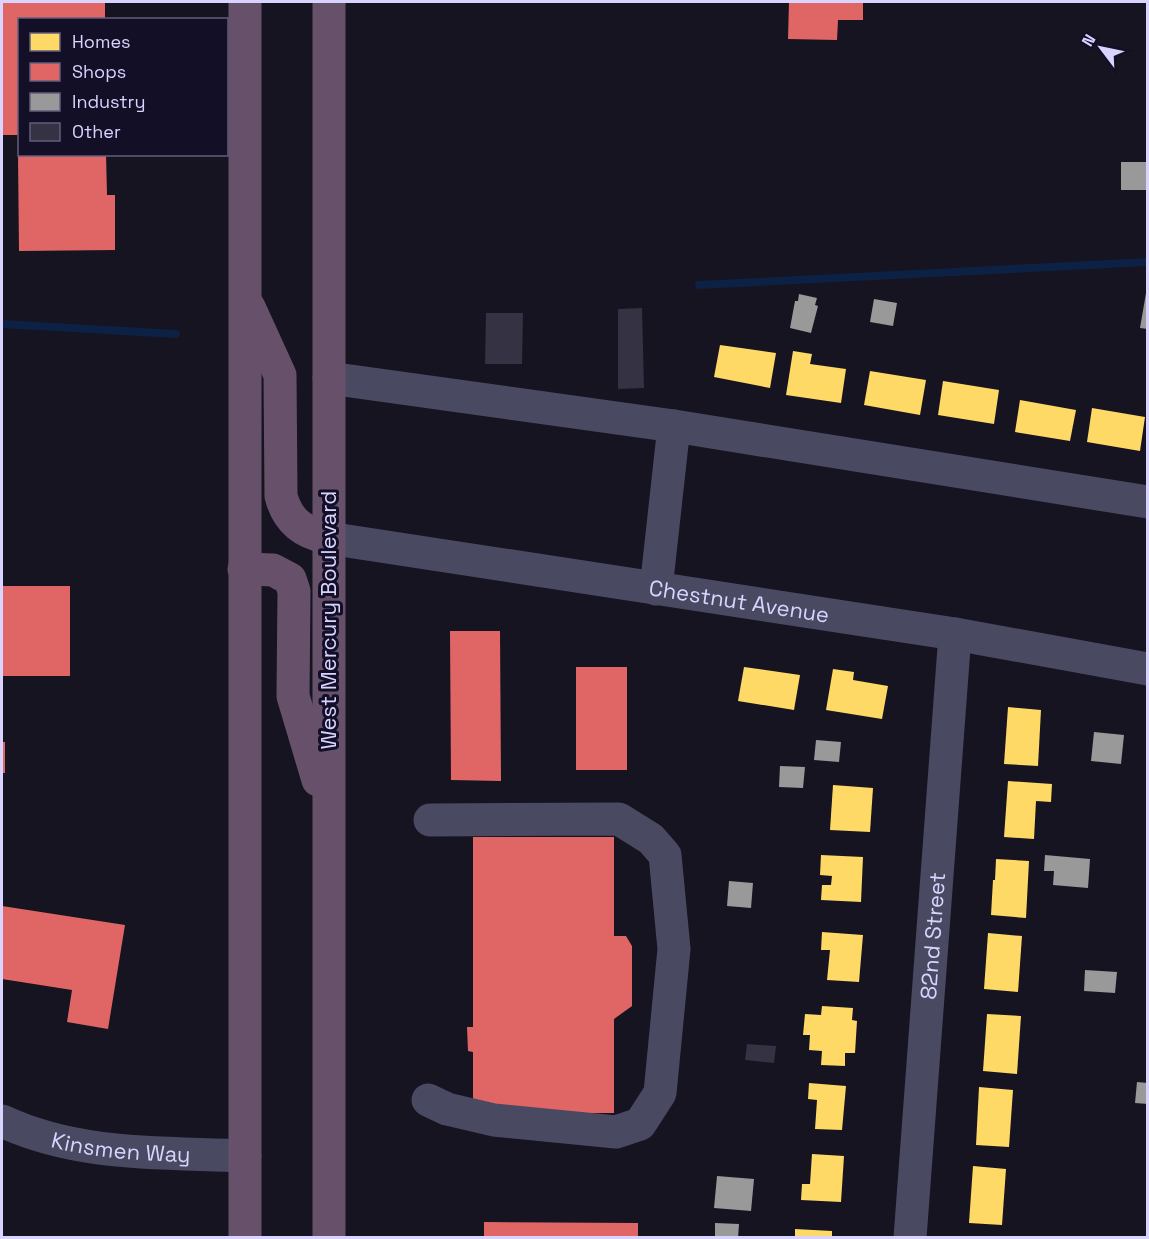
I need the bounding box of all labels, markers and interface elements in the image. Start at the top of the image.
legend [18,18,228,156]
north arrow [1071,18,1131,78]
text: Homes [72,30,131,53]
text: N [1077,30,1100,50]
text: Shops [72,60,126,83]
text: Industry [72,90,145,113]
text: Other [72,120,121,143]
street label: West Mercury Boulevard [314,491,342,749]
street label: Chestnut Avenue [647,573,831,629]
street label: 82nd Street [914,871,951,1001]
street label: Kinsmen Way [49,1125,191,1168]

